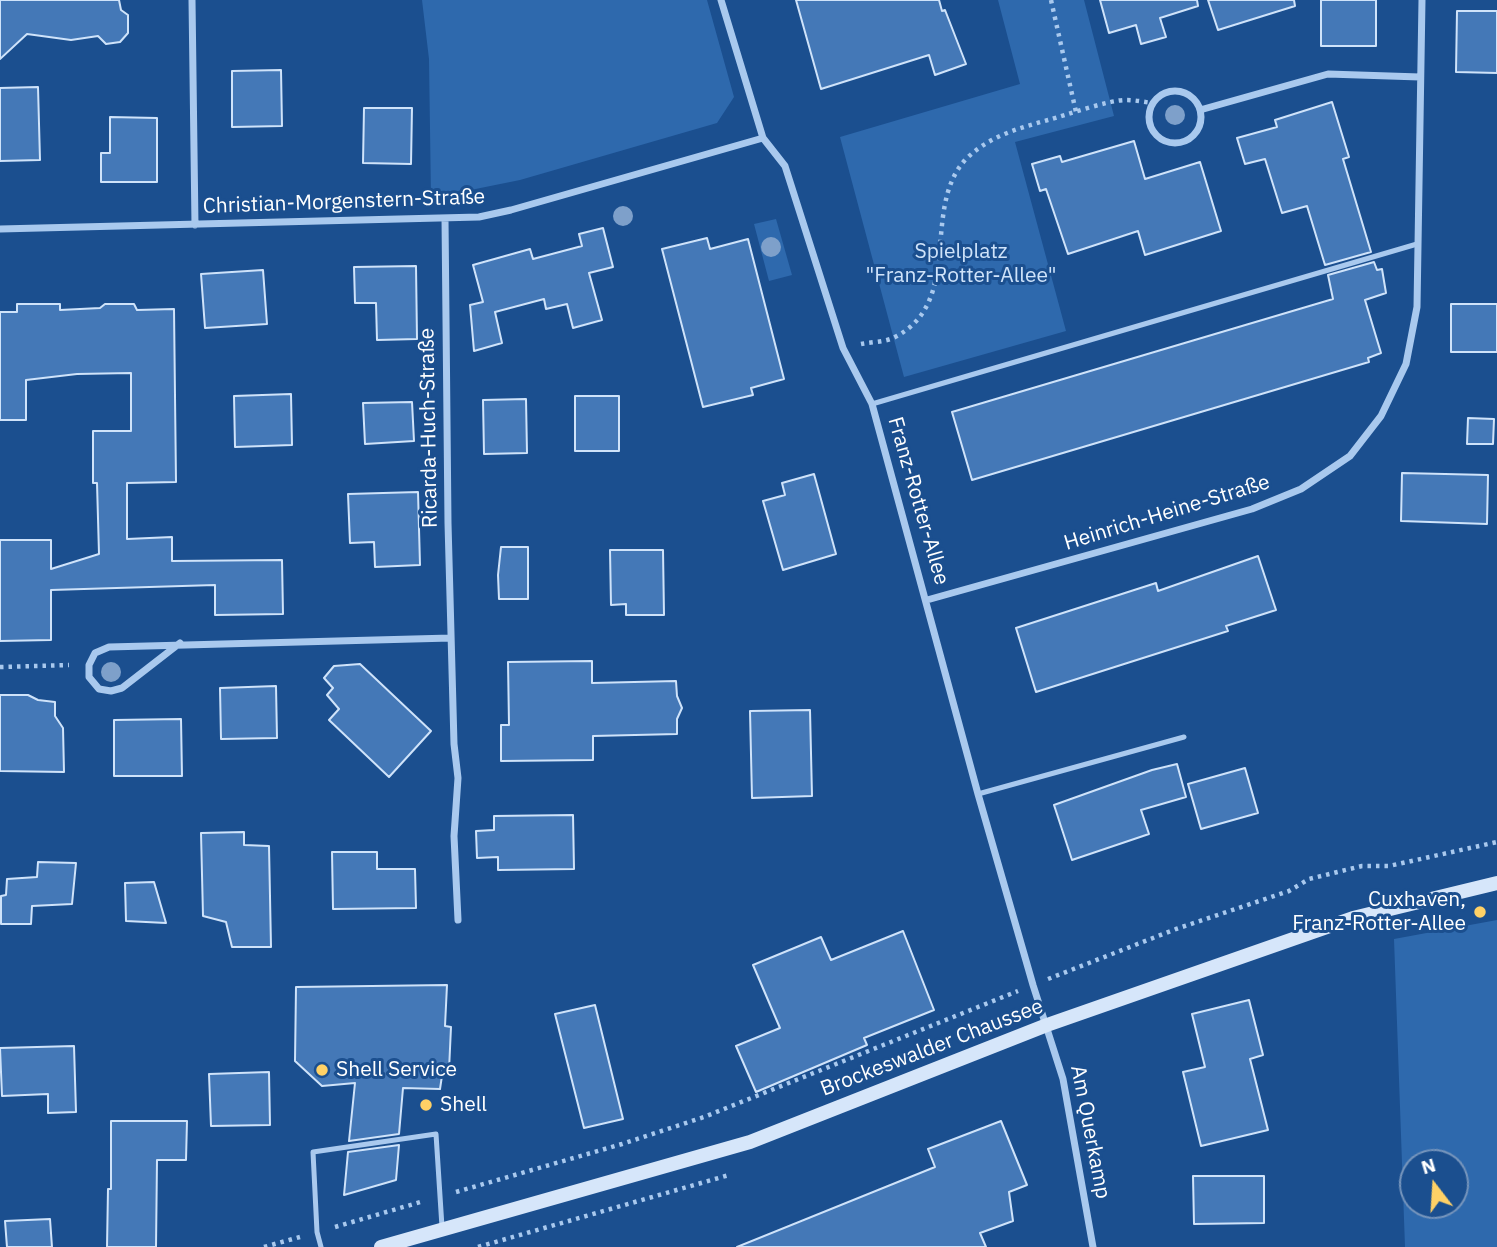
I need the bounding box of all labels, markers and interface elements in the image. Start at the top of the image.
street label: Christian-Morgenstern-Straße [202,184,486,220]
park label: Spielplatz "Franz-Rotter-Allee" [866,239,1056,289]
street label: Ricarda-Huch-Straße [415,328,443,528]
street label: Franz-Rotter-Allee [882,414,954,588]
street label: Heinrich-Heine-Straße [1061,470,1273,556]
place label: Cuxhaven, Franz-Rotter-Allee [1292,887,1466,937]
marker: Cuxhaven, Franz-Rotter-Allee [1472,904,1488,920]
street label: Brockeswalder Chaussee [817,994,1047,1102]
place label: Shell Service [336,1057,457,1083]
marker: Shell Service [314,1062,330,1078]
street label: Am Querkamp [1065,1063,1115,1201]
place label: Shell [440,1092,487,1118]
marker: Shell [418,1097,434,1113]
north arrow [1399,1149,1469,1219]
text: N [1418,1152,1439,1179]

